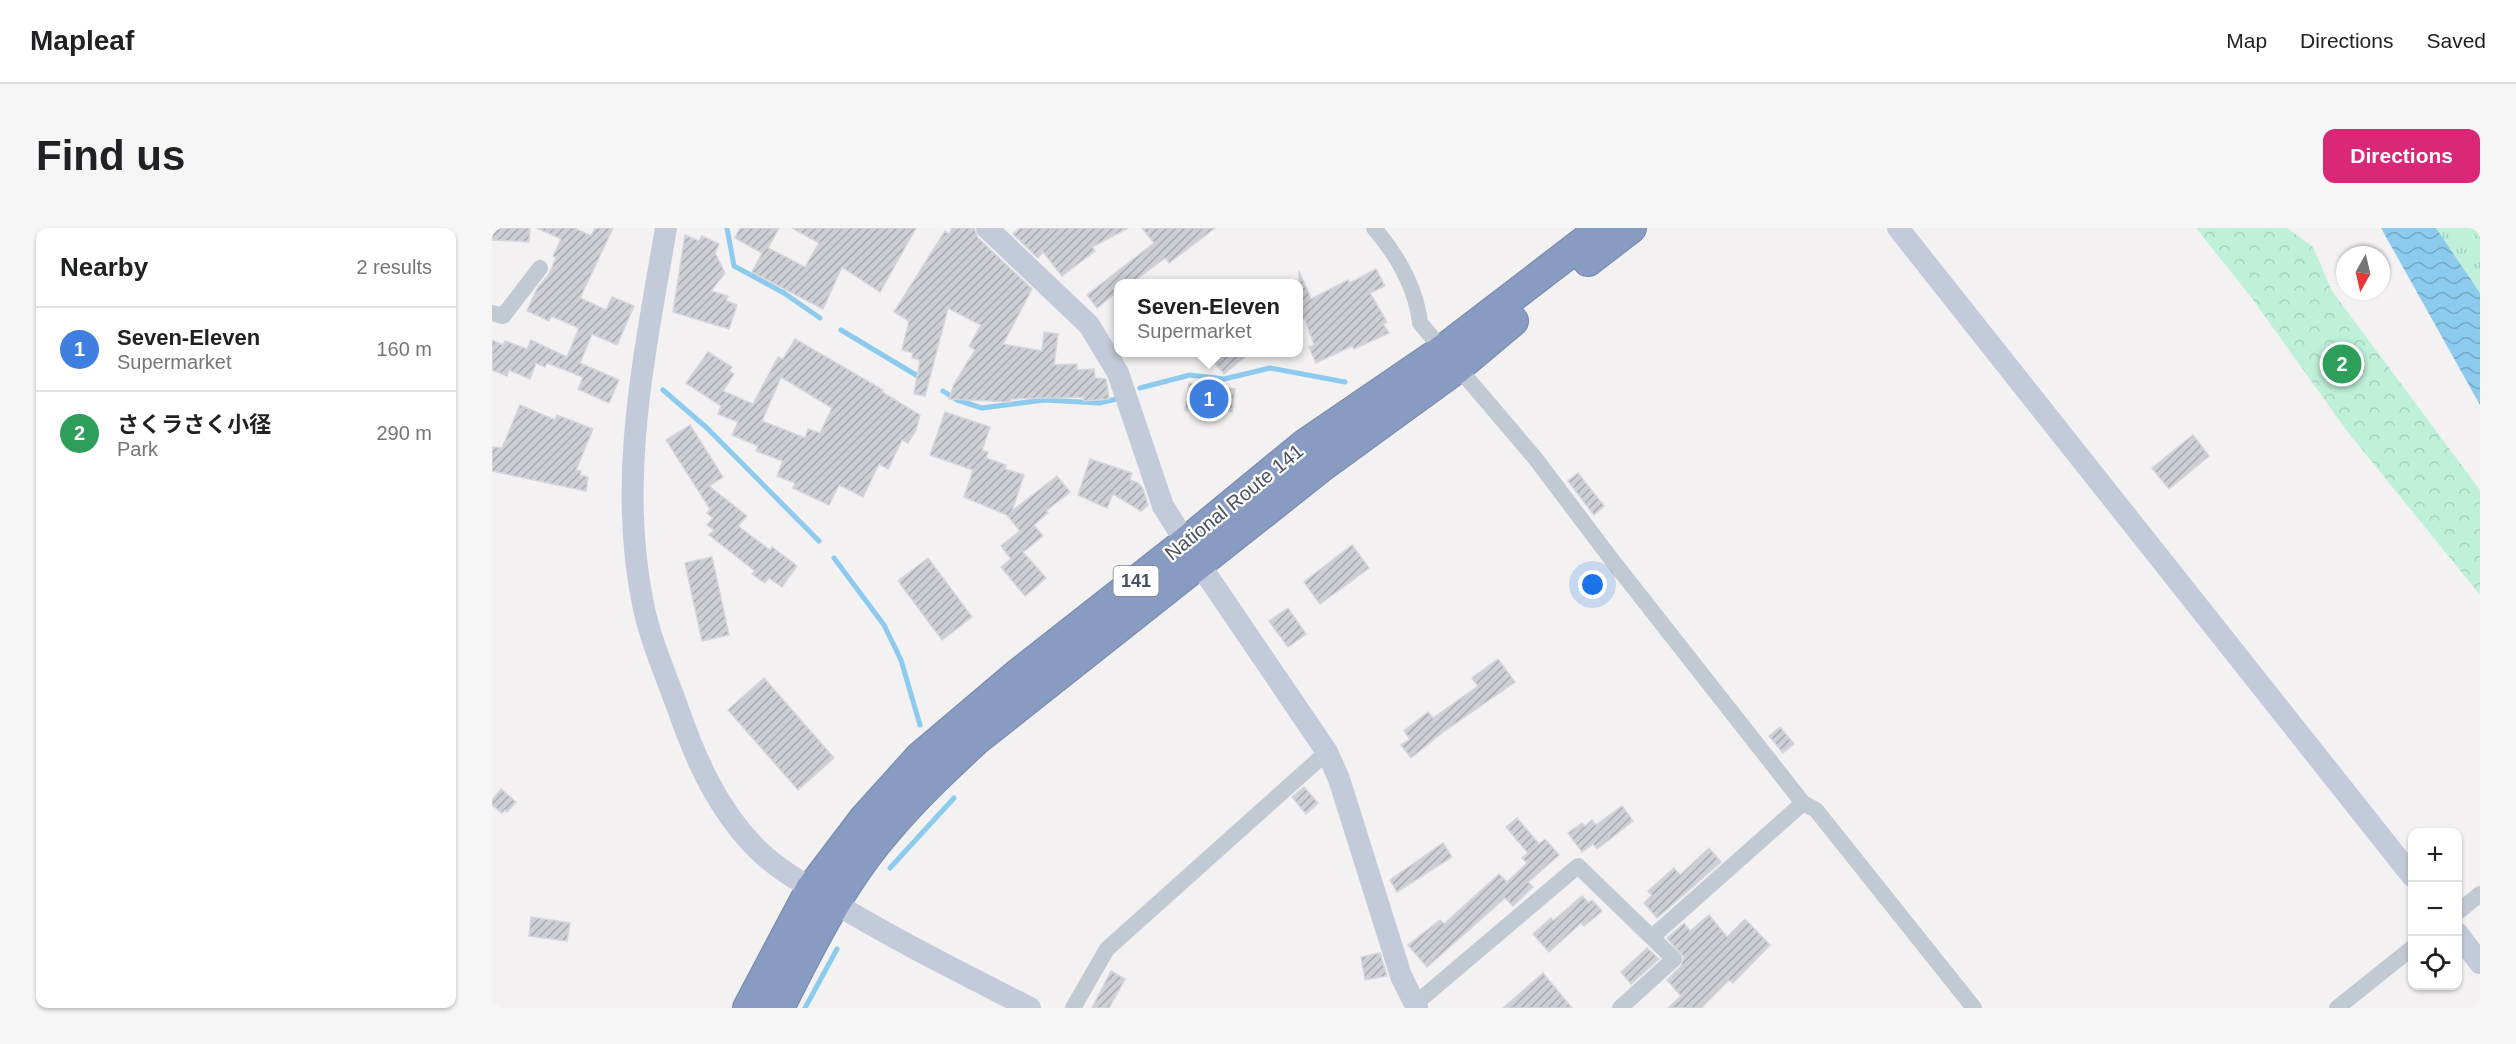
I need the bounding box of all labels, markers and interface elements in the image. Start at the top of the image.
text: Mapleaf [30,25,134,56]
text: Map [2226,29,2267,52]
text: Directions [2300,29,2393,52]
text: Saved [2426,29,2486,52]
button: Directions [2323,129,2480,183]
text: Find us [36,132,185,179]
north arrow [2336,246,2390,300]
text: Nearby [60,252,148,282]
text: 2 results [356,256,432,278]
popup [1114,279,1303,357]
text: Seven-Eleven [1137,294,1280,319]
text: Supermarket [1137,320,1251,342]
text: Seven-Eleven [117,325,260,350]
text: 1 [74,338,85,360]
text: 160 m [376,338,432,360]
pin: 2 [2322,342,2362,386]
text: Supermarket [117,351,232,373]
pin: 1 [1190,376,1228,422]
text: さくラさく小径 [117,412,271,437]
text: 2 [74,422,85,444]
text: 290 m [376,422,432,444]
text: Park [117,438,158,460]
street label: National Route 141 [1161,440,1307,564]
road number: 141 [1114,566,1158,596]
your location [1578,570,1607,599]
map controls [2408,828,2462,990]
button: + [2408,828,2462,882]
button: − [2408,882,2462,936]
button: locate [2408,936,2462,990]

